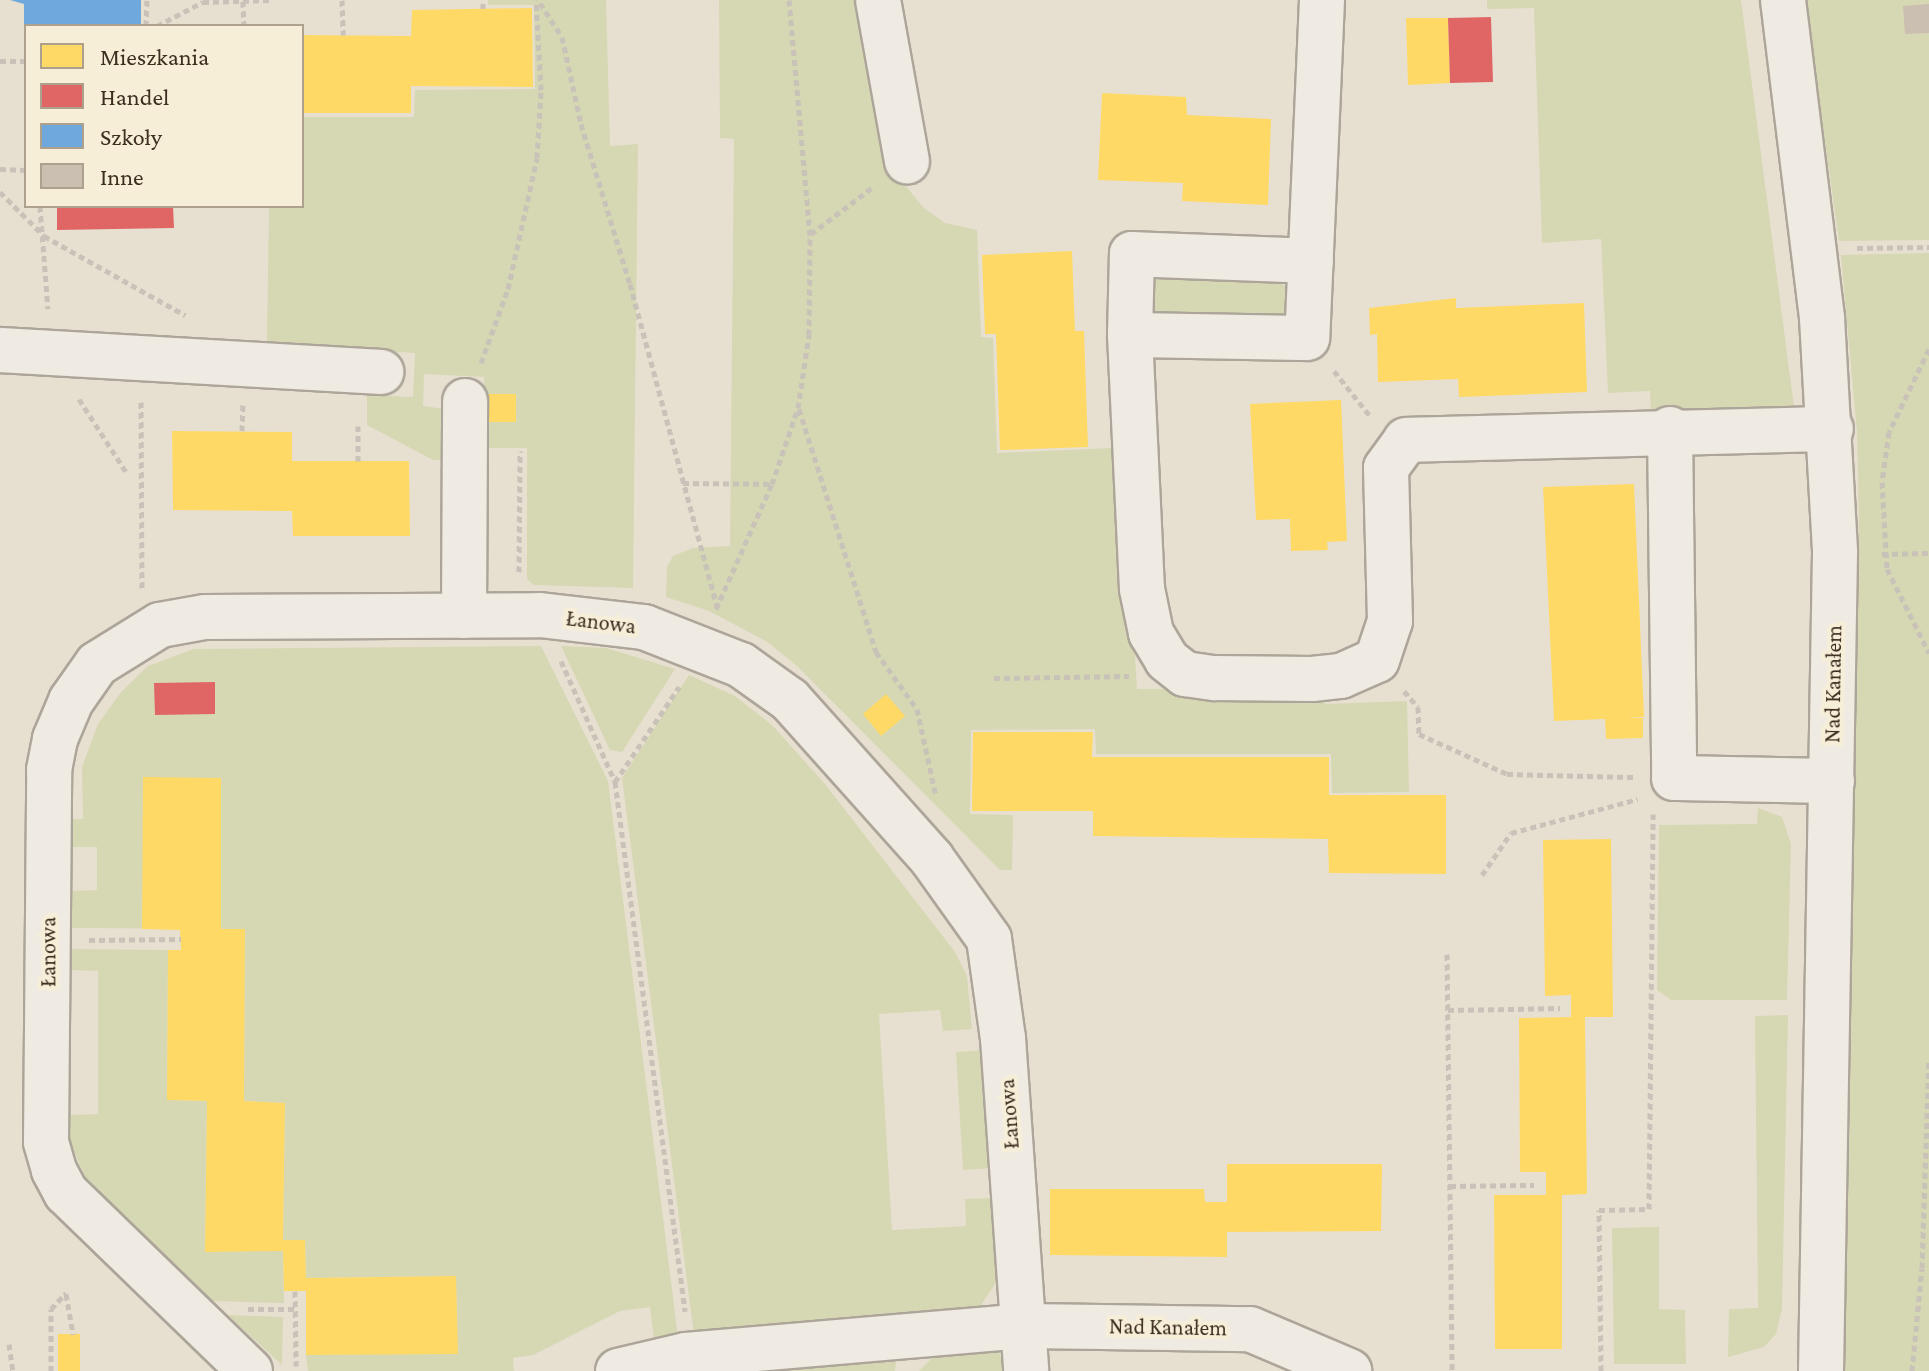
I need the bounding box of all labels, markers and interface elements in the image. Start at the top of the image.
legend [24,24,304,208]
text: Mieszkania [100,43,209,70]
text: Handel [100,83,169,110]
text: Szkoły [100,123,162,150]
text: Inne [100,163,144,190]
street label: Łanowa [565,605,637,639]
street label: Nad Kanałem [1819,625,1847,743]
street label: Łanowa [35,917,61,987]
street label: Łanowa [993,1078,1025,1150]
street label: Nad Kanałem [1109,1313,1227,1341]

